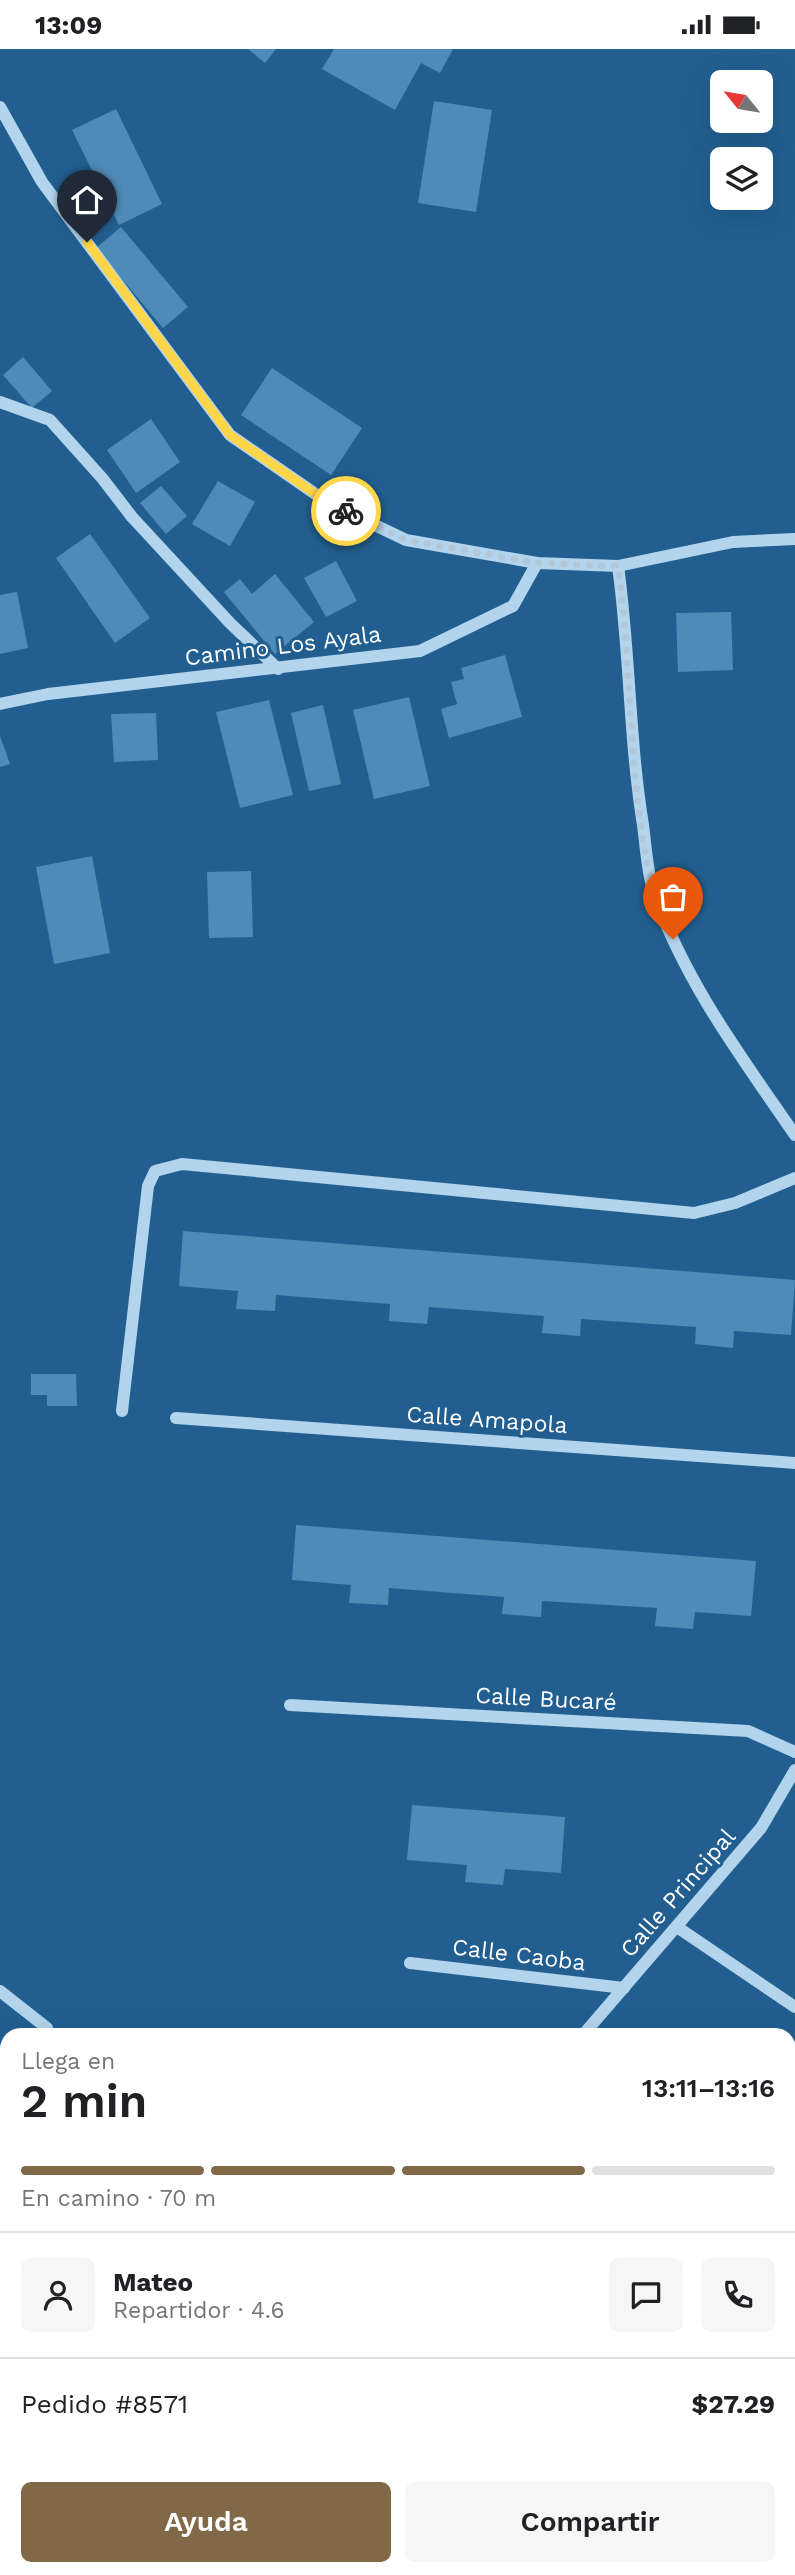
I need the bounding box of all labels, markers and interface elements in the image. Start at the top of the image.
text: 13:09 [35,10,102,40]
north arrow [710,70,774,133]
map controls [710,70,773,210]
button: layers [710,147,773,210]
pin [57,170,117,242]
icon: home [68,181,106,219]
courier [311,476,381,546]
icon: bike [327,492,365,530]
street label: Camino Los Ayala [183,621,383,671]
pin [643,867,703,939]
icon: bag [654,878,692,916]
street label: Calle Amapola [406,1401,568,1439]
street label: Calle Bucaré [475,1682,617,1716]
street label: Calle Principal [615,1823,741,1963]
street label: Calle Caoba [451,1933,587,1977]
text: Llega en [21,2048,115,2075]
text: 13:11–13:16 [642,2073,775,2103]
text: 2 min [21,2074,147,2128]
text: En camino · 70 m [21,2185,216,2212]
button: person [21,2258,95,2332]
button: chat [609,2258,683,2332]
button: phone [701,2258,775,2332]
text: Mateo [113,2267,193,2297]
text: Repartidor · 4.6 [113,2297,285,2324]
text: Pedido #8571 [21,2389,188,2419]
text: $27.29 [692,2389,775,2419]
button: Ayuda [21,2482,391,2562]
button: Compartir [405,2482,775,2562]

